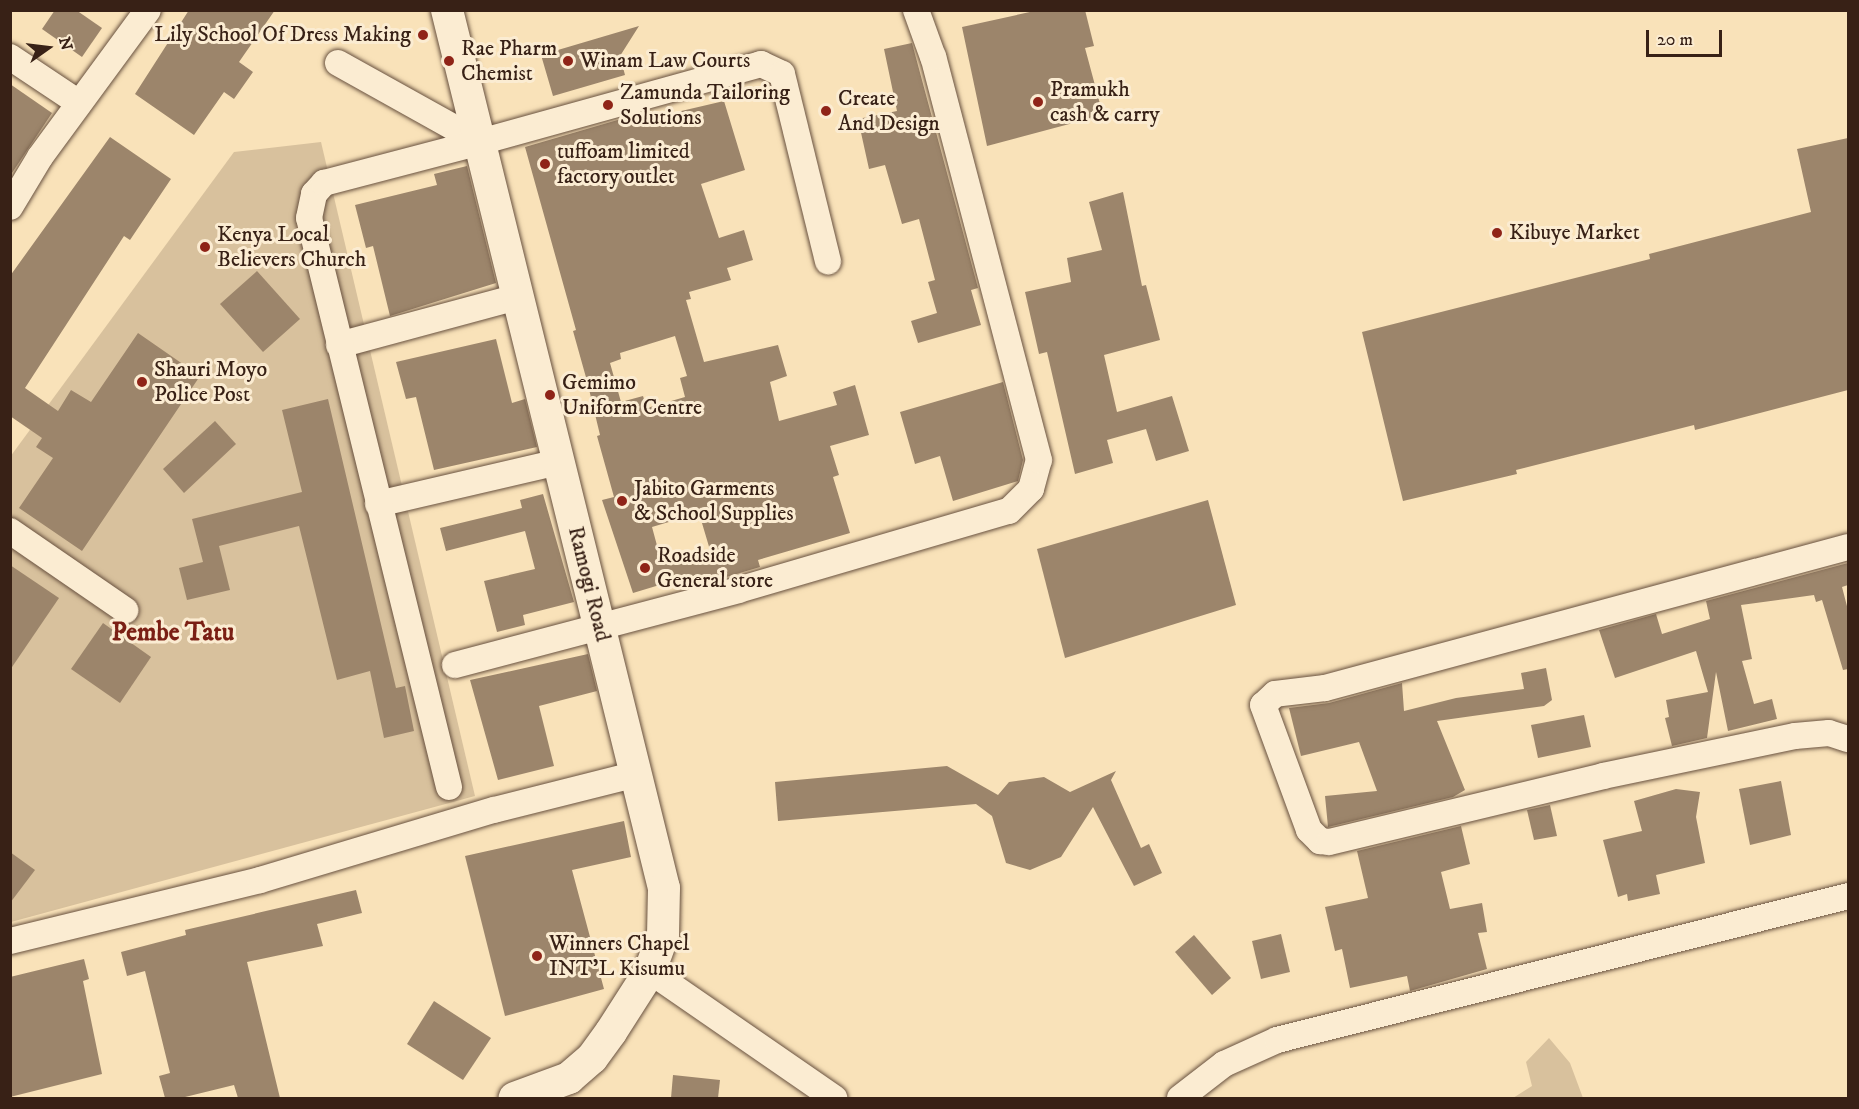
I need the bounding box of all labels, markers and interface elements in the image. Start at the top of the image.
north arrow [18,18,78,78]
scale bar [1649,18,1726,56]
place label: Lily School Of Dress Making [154,22,411,48]
marker: Lily School Of Dress Making [416,28,430,42]
text: 20 m [1657,29,1693,51]
text: N [54,35,77,52]
place label: Rae Pharm Chemist [461,35,557,86]
place label: Winam Law Courts [580,48,750,74]
marker: Rae Pharm Chemist [442,54,456,68]
marker: Winam Law Courts [561,54,575,68]
place label: Pramukh cash & carry [1050,76,1160,128]
place label: Zamunda Tailoring Solutions [620,79,790,130]
place label: Create And Design [838,85,940,136]
marker: Pramukh cash & carry [1031,95,1045,109]
marker: Zamunda Tailoring Solutions [601,98,615,112]
marker: Create And Design [819,104,833,118]
place label: tuffoam limited factory outlet [557,138,690,190]
marker: tuffoam limited factory outlet [538,157,552,171]
place label: Kibuye Market [1509,220,1640,246]
place label: Kenya Local Believers Church [217,221,366,272]
marker: Kibuye Market [1490,226,1504,240]
marker: Kenya Local Believers Church [198,240,212,254]
place label: Shauri Moyo Police Post [154,356,267,408]
place label: Gemimo Uniform Centre [562,369,702,420]
marker: Shauri Moyo Police Post [135,375,149,389]
marker: Gemimo Uniform Centre [543,388,557,402]
place label: Jabito Garments & School Supplies [634,475,794,526]
marker: Jabito Garments & School Supplies [615,494,629,508]
street label: Ramogi Road [562,524,616,644]
place label: Roadside General store [657,542,773,594]
marker: Roadside General store [638,561,652,575]
district label: Pembe Tatu [112,617,234,649]
place label: Winners Chapel INT'L Kisumu [549,930,689,981]
marker: Winners Chapel INT'L Kisumu [530,949,544,963]

